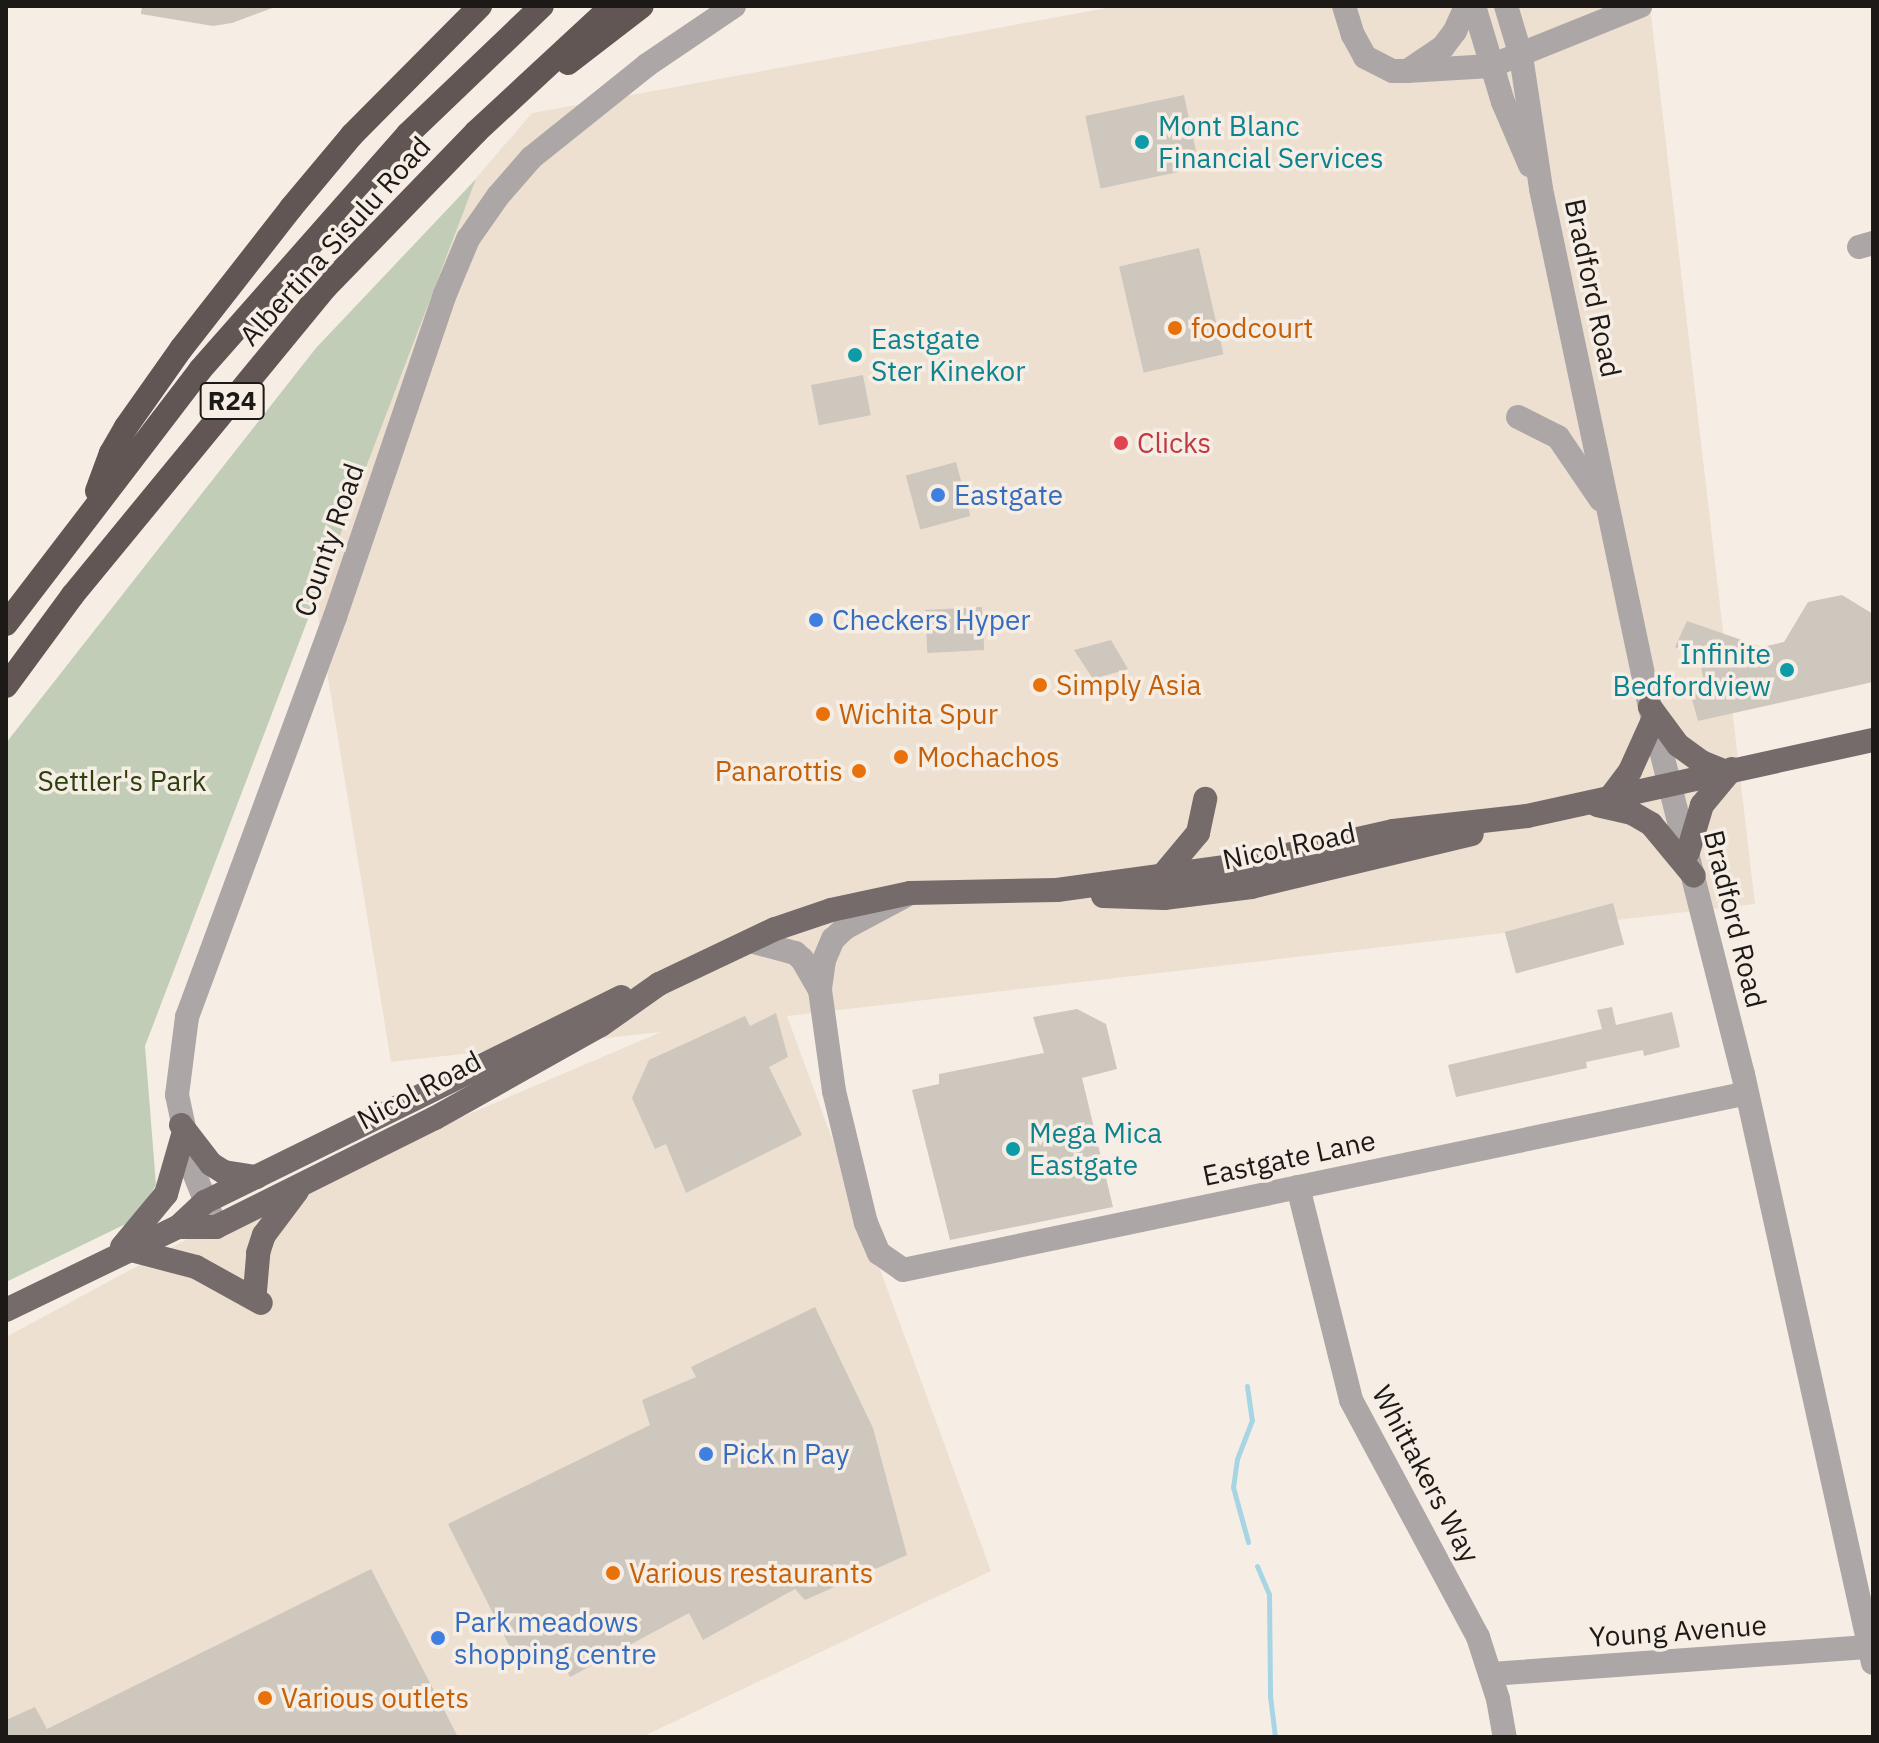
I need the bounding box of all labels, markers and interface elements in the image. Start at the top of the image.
place label: Mont Blanc Financial Services [1158,109,1384,175]
street label: Albertina Sisulu Road [232,130,438,352]
marker: Mont Blanc Financial Services [1133,133,1151,151]
street label: Bradford Road [1558,196,1628,380]
place label: foodcourt [1191,311,1313,345]
marker: foodcourt [1166,319,1184,337]
place label: Eastgate Ster Kinekor [871,322,1026,388]
marker: Eastgate Ster Kinekor [846,346,864,364]
road number: R24 [198,379,266,423]
place label: Clicks [1137,426,1211,460]
marker: Clicks [1112,434,1130,452]
street label: County Road [287,459,371,621]
place label: Eastgate [954,478,1063,512]
marker: Eastgate [929,486,947,504]
place label: Checkers Hyper [832,603,1031,637]
marker: Checkers Hyper [807,611,825,629]
place label: Infinite Bedfordview [1613,637,1771,703]
marker: Infinite Bedfordview [1778,661,1796,679]
place label: Simply Asia [1056,668,1201,702]
marker: Simply Asia [1031,676,1049,694]
place label: Wichita Spur [839,697,998,731]
marker: Wichita Spur [814,705,832,723]
place label: Mochachos [917,740,1060,774]
marker: Mochachos [892,748,910,766]
place label: Panarottis [715,754,843,788]
marker: Panarottis [850,762,868,780]
park label: Settler's Park [38,764,206,798]
street label: Nicol Road [1219,816,1359,876]
street label: Bradford Road [1697,827,1773,1011]
street label: Nicol Road [352,1043,486,1137]
place label: Mega Mica Eastgate [1029,1116,1162,1182]
street label: Eastgate Lane [1200,1123,1378,1193]
marker: Mega Mica Eastgate [1004,1140,1022,1158]
street label: Whittakers Way [1365,1380,1487,1568]
place label: Pick n Pay [722,1437,849,1471]
marker: Pick n Pay [697,1445,715,1463]
place label: Various restaurants [629,1556,873,1590]
marker: Various restaurants [604,1564,622,1582]
place label: Park meadows shopping centre [454,1605,657,1671]
street label: Young Avenue [1588,1608,1768,1654]
marker: Park meadows shopping centre [429,1629,447,1647]
place label: Various outlets [281,1681,469,1715]
marker: Various outlets [256,1689,274,1707]

